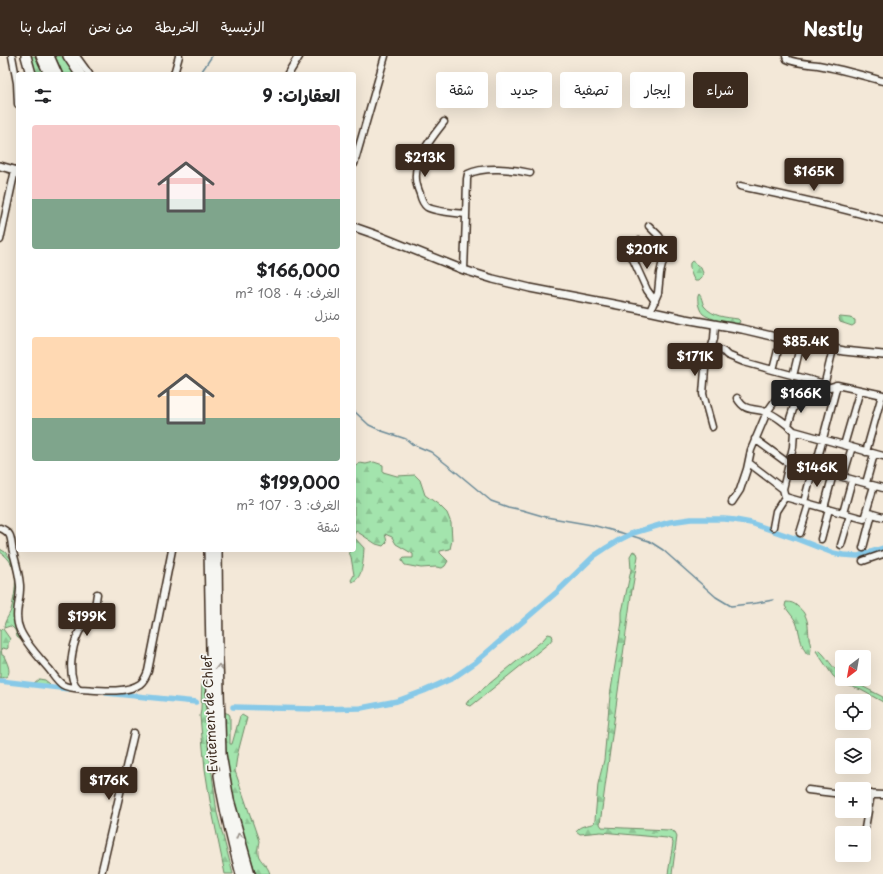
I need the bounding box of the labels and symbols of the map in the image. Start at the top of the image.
pin: $213K [397,144,453,178]
pin: $165K [786,158,842,192]
pin: $201K [619,236,675,270]
pin: $85.4K [773,328,839,362]
pin: $171K [667,343,723,377]
pin: $166K [773,380,829,414]
pin: $146K [789,454,845,488]
pin: $199K [59,603,115,637]
north arrow [835,650,871,686]
street label: Evitement de Chlef [196,653,222,773]
one-way arrow [214,664,223,670]
pin: $176K [81,767,137,801]
one-way arrow [236,833,244,840]

